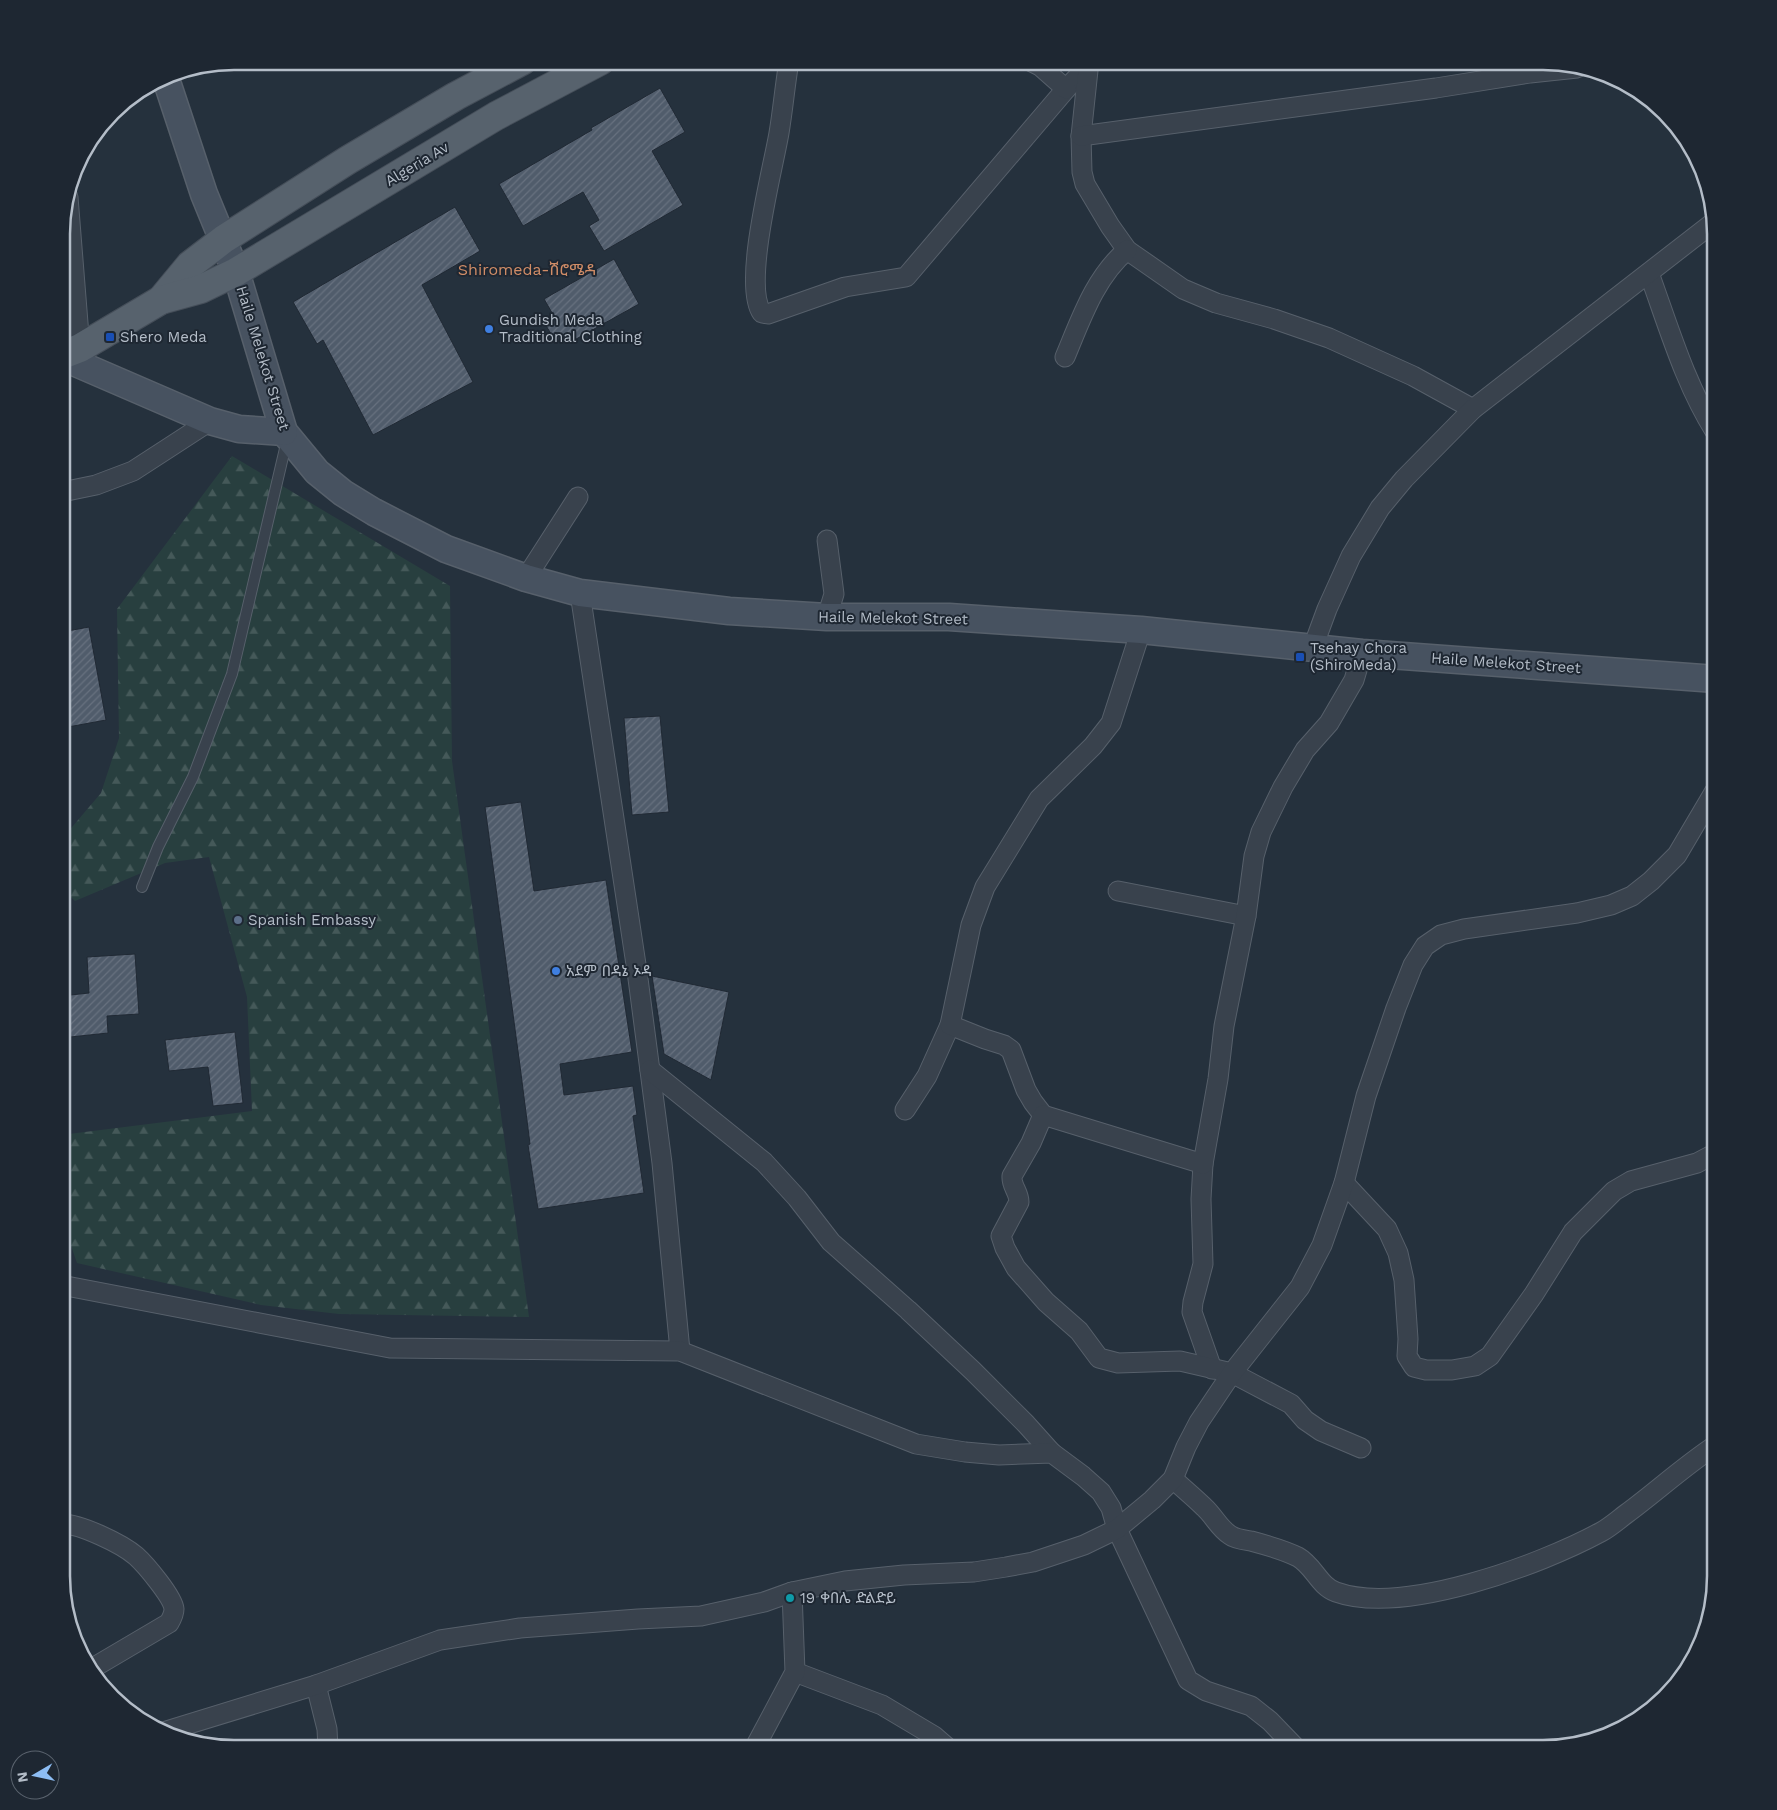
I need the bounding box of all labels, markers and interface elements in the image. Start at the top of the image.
street label: Algeria Av [382,138,452,190]
district label: Shiromeda-ሽሮሜዳ [458,260,596,279]
street label: Haile Melekot Street [232,284,294,433]
place label: Gundish Meda Traditional Clothing [499,311,642,346]
marker: Gundish Meda Traditional Clothing [483,323,495,335]
place label: Shero Meda [120,328,207,346]
marker: Shero Meda [104,331,116,343]
street label: Haile Melekot Street [818,608,969,628]
place label: Tsehay Chora (ShiroMeda) [1310,639,1408,674]
street label: Haile Melekot Street [1431,649,1582,677]
marker: Tsehay Chora (ShiroMeda) [1294,651,1306,663]
place label: Spanish Embassy [248,911,376,929]
marker: Spanish Embassy [232,914,244,926]
place label: አደም በዳኔ ኦዳ [566,962,652,980]
marker: አደም በዳኔ ኦዳ [550,965,562,977]
place label: 19 ቀበሌ ድልድይ [800,1589,896,1607]
marker: 19 ቀበሌ ድልድይ [784,1592,796,1604]
north arrow [10,1750,60,1800]
text: N [13,1771,31,1783]

